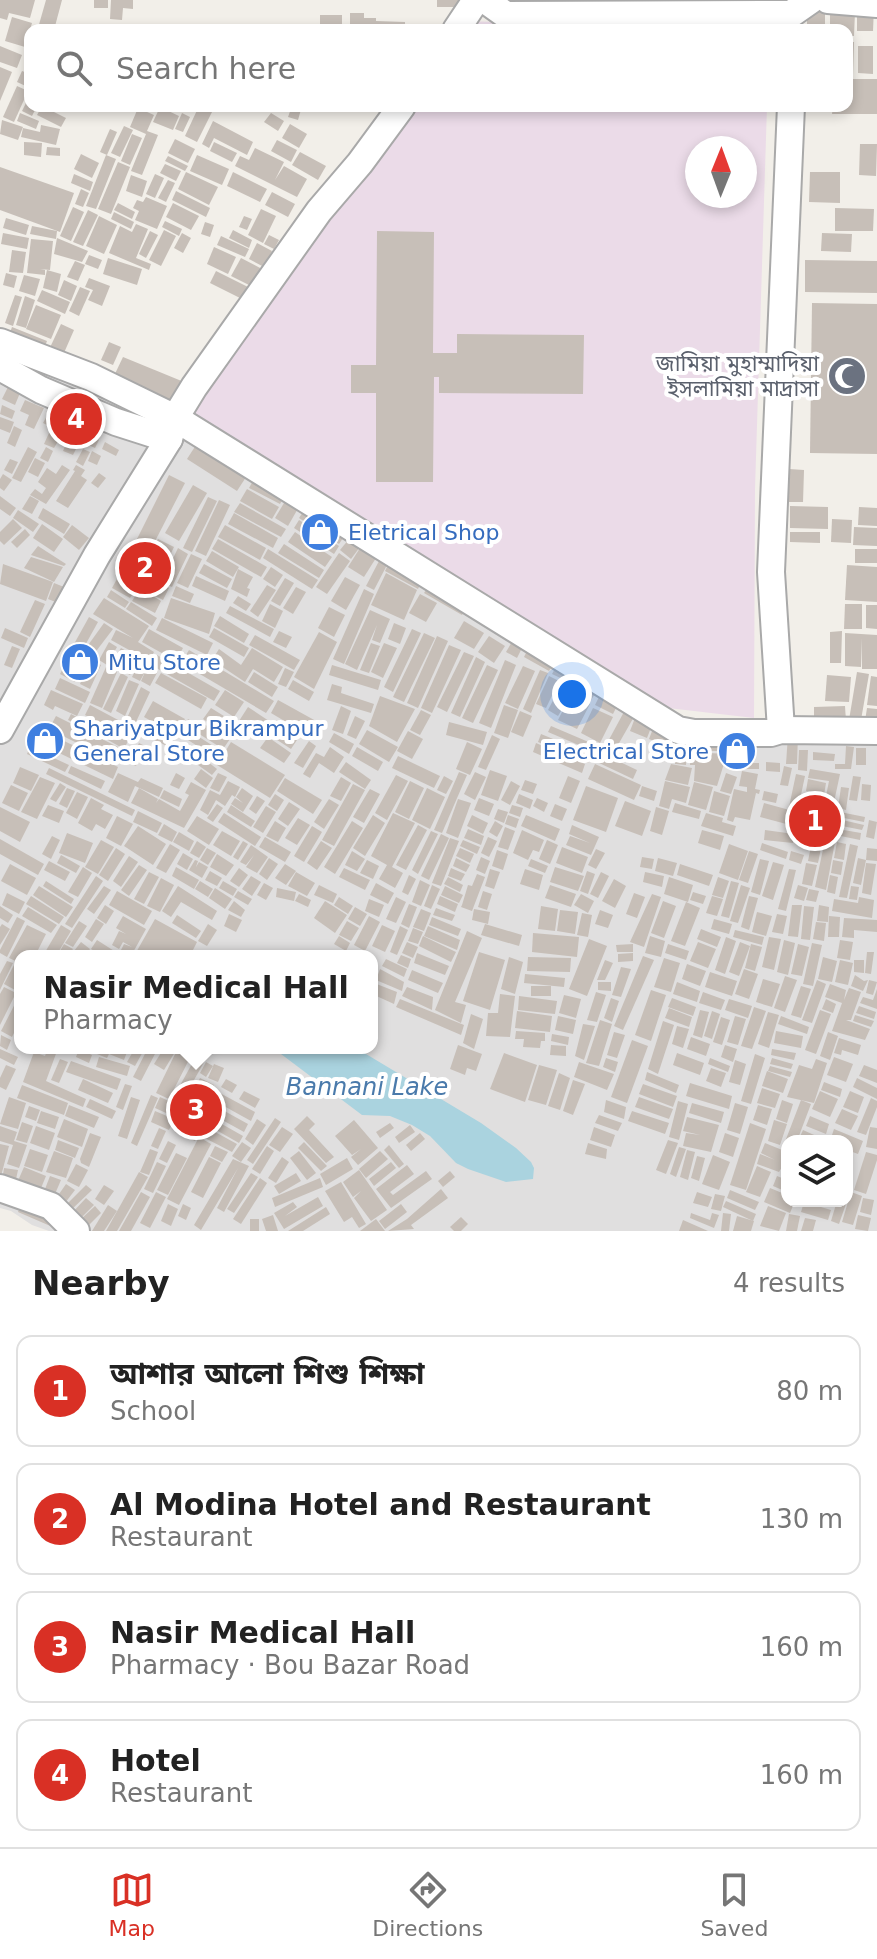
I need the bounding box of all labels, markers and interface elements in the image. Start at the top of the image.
search box [24,24,853,112]
icon: search [52,46,96,90]
text: Search here [116,51,296,86]
north arrow [685,136,757,208]
place label: জামিয়া মুহাম্মাদিয়া ইসলামিয়া মাদ্রাসা [655,351,820,401]
mosque icon: জামিয়া মুহাম্মাদিয়া ইসলামিয়া মাদ্রাসা [826,355,868,397]
pin: 4 [50,389,102,449]
shop icon: Eletrical Shop [299,511,341,553]
place label: Eletrical Shop [348,520,499,545]
pin: 2 [119,538,171,598]
shop icon: Mitu Store [59,641,101,683]
place label: Mitu Store [108,650,221,675]
your location [552,674,592,714]
place label: Shariyatpur Bikrampur General Store [73,716,324,766]
shop icon: Shariyatpur Bikrampur General Store [24,720,66,762]
shop icon: Electrical Store [716,730,758,772]
place label: Electrical Store [543,739,709,764]
pin: 1 [789,791,841,851]
popup [14,950,378,1054]
text: Nasir Medical Hall [43,970,349,1005]
text: Pharmacy [43,1005,173,1035]
water label: Bannani Lake [286,1073,448,1101]
pin: 3 [170,1080,222,1140]
map controls [781,1135,853,1207]
button: layers [781,1135,853,1207]
text: Nearby [32,1263,170,1303]
text: 4 results [733,1268,845,1298]
text: আশার আলো শিশু শিক্ষা [110,1356,425,1391]
text: 1 [51,1376,69,1406]
text: 80 m [776,1376,843,1406]
text: School [110,1396,196,1426]
text: Al Modina Hotel and Restaurant [110,1487,651,1522]
text: 2 [51,1504,69,1534]
text: 130 m [760,1504,843,1534]
text: Restaurant [110,1522,252,1552]
text: Nasir Medical Hall [110,1615,415,1650]
text: 3 [51,1632,69,1662]
text: 160 m [760,1632,843,1662]
text: Pharmacy · Bou Bazar Road [110,1650,470,1680]
text: Hotel [110,1743,201,1778]
text: 4 [51,1760,69,1790]
text: 160 m [760,1760,843,1790]
text: Restaurant [110,1778,252,1808]
tab: Map [109,1868,155,1941]
tab: Directions [372,1868,483,1941]
tab: Saved [700,1868,768,1941]

